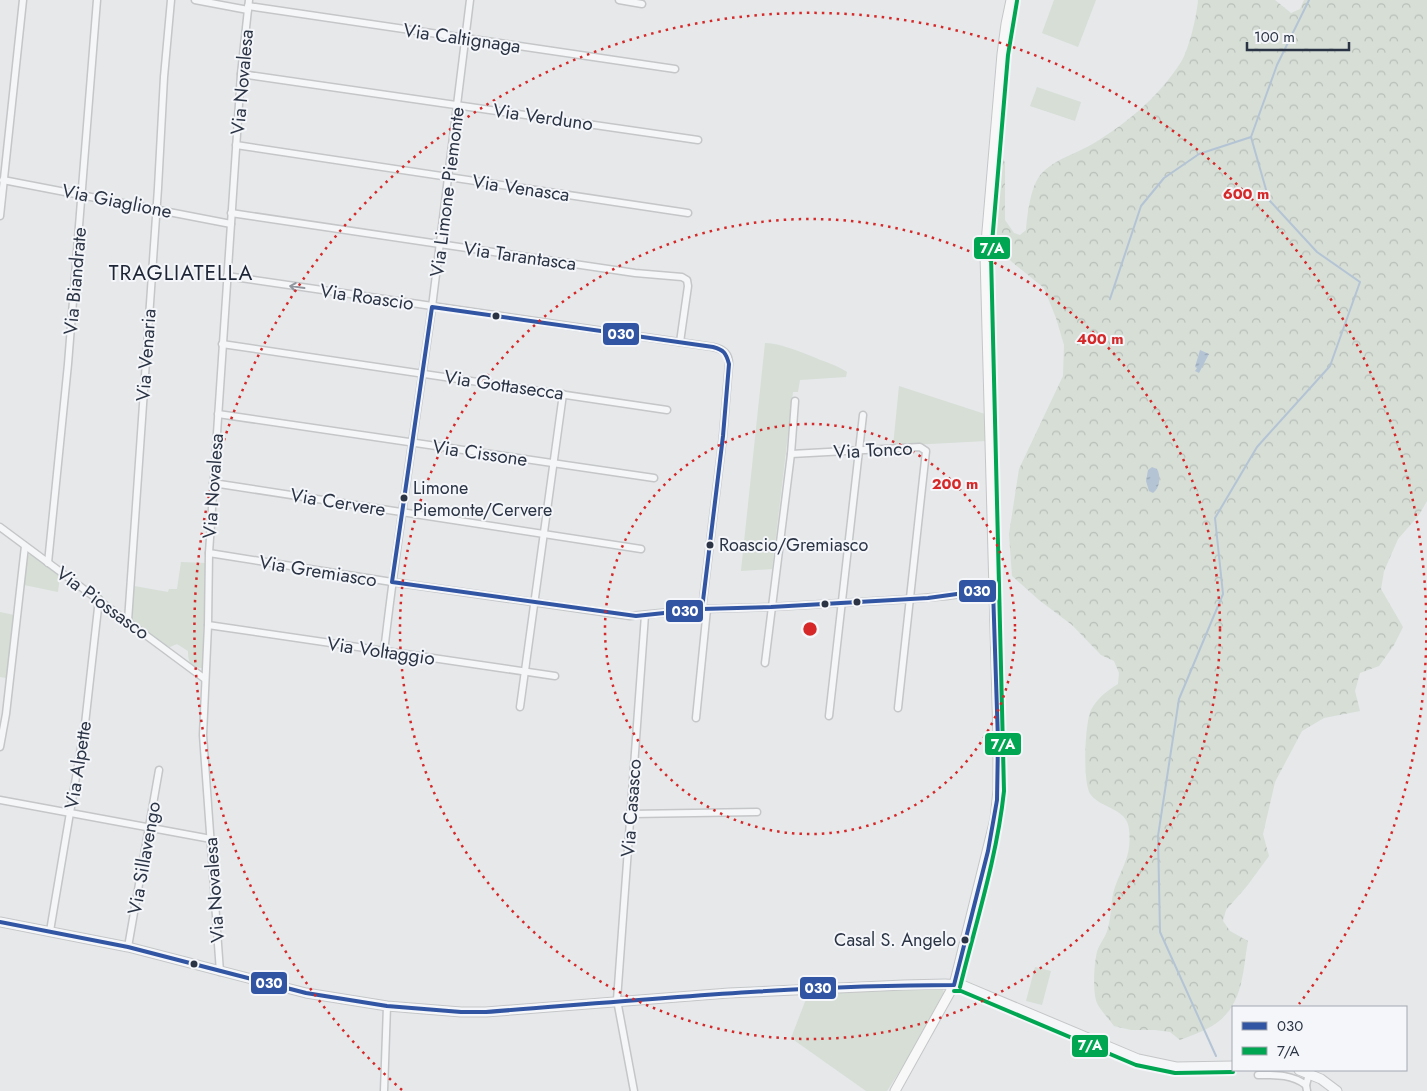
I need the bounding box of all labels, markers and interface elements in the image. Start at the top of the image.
street label: Via Caltignaga [402,16,522,60]
scale bar [1247,20,1350,52]
text: 100 m [1254,26,1295,48]
street label: Via Novalesa [224,28,260,136]
street label: Via Verduno [491,97,595,137]
street label: Via Limone Piemonte [423,105,471,279]
street label: Via Venasca [471,168,571,208]
street label: Via Giaglione [60,177,174,225]
text: 600 m [1223,183,1269,205]
street label: Via Biandrate [57,226,93,336]
street label: Via Tarantasca [462,235,578,277]
line badge: 7/A [973,236,1011,260]
text: 7/A [980,238,1005,258]
district label: TRAGLIATELLA [109,258,253,288]
street label: Via Roascio [318,277,416,317]
one-way arrow [289,282,305,292]
street label: Via Venaria [129,308,163,402]
unlabelled marker [491,311,501,321]
line badge: 030 [602,322,640,346]
text: 030 [607,324,635,344]
text: 400 m [1076,328,1124,350]
street label: Via Gottasecca [442,363,566,407]
street label: Via Novalesa [196,432,230,540]
street label: Via Cissone [431,433,529,473]
street label: Via Tonco [833,434,913,466]
text: 200 m [932,473,978,495]
place label: Limone Piemonte/Cervere [413,475,552,523]
street label: Via Cervere [288,481,388,523]
marker: Limone Piemonte/Cervere [399,493,409,503]
place label: Roascio/Gremiasco [719,532,868,558]
marker: Roascio/Gremiasco [705,540,715,550]
street label: Via Gremiasco [257,548,379,594]
street label: Via Piossasco [51,560,155,646]
line badge: 030 [958,579,997,603]
text: 030 [963,581,991,601]
unlabelled marker [852,597,862,607]
line badge: 030 [665,599,704,623]
unlabelled marker [820,599,830,609]
text: 030 [671,601,699,621]
centre of rings [801,620,819,638]
street label: Via Voltaggio [325,630,437,672]
street label: Via Alpette [58,719,98,811]
line badge: 7/A [984,732,1022,756]
text: 7/A [991,734,1016,754]
street label: Via Casasco [614,758,648,858]
street label: Via Sillavengo [121,799,167,917]
street label: Via Novalesa [197,836,231,944]
place label: Casal S. Angelo [834,927,956,953]
marker: Casal S. Angelo [960,935,970,945]
unlabelled marker [189,959,199,969]
line badge: 030 [250,971,288,995]
text: 030 [255,973,283,993]
line badge: 030 [799,976,837,1000]
text: 030 [804,978,832,998]
legend [1232,1006,1407,1071]
text: 030 [1277,1015,1303,1037]
line badge: 7/A [1071,1034,1109,1058]
text: 7/A [1078,1035,1103,1055]
text: 7/A [1277,1040,1300,1062]

